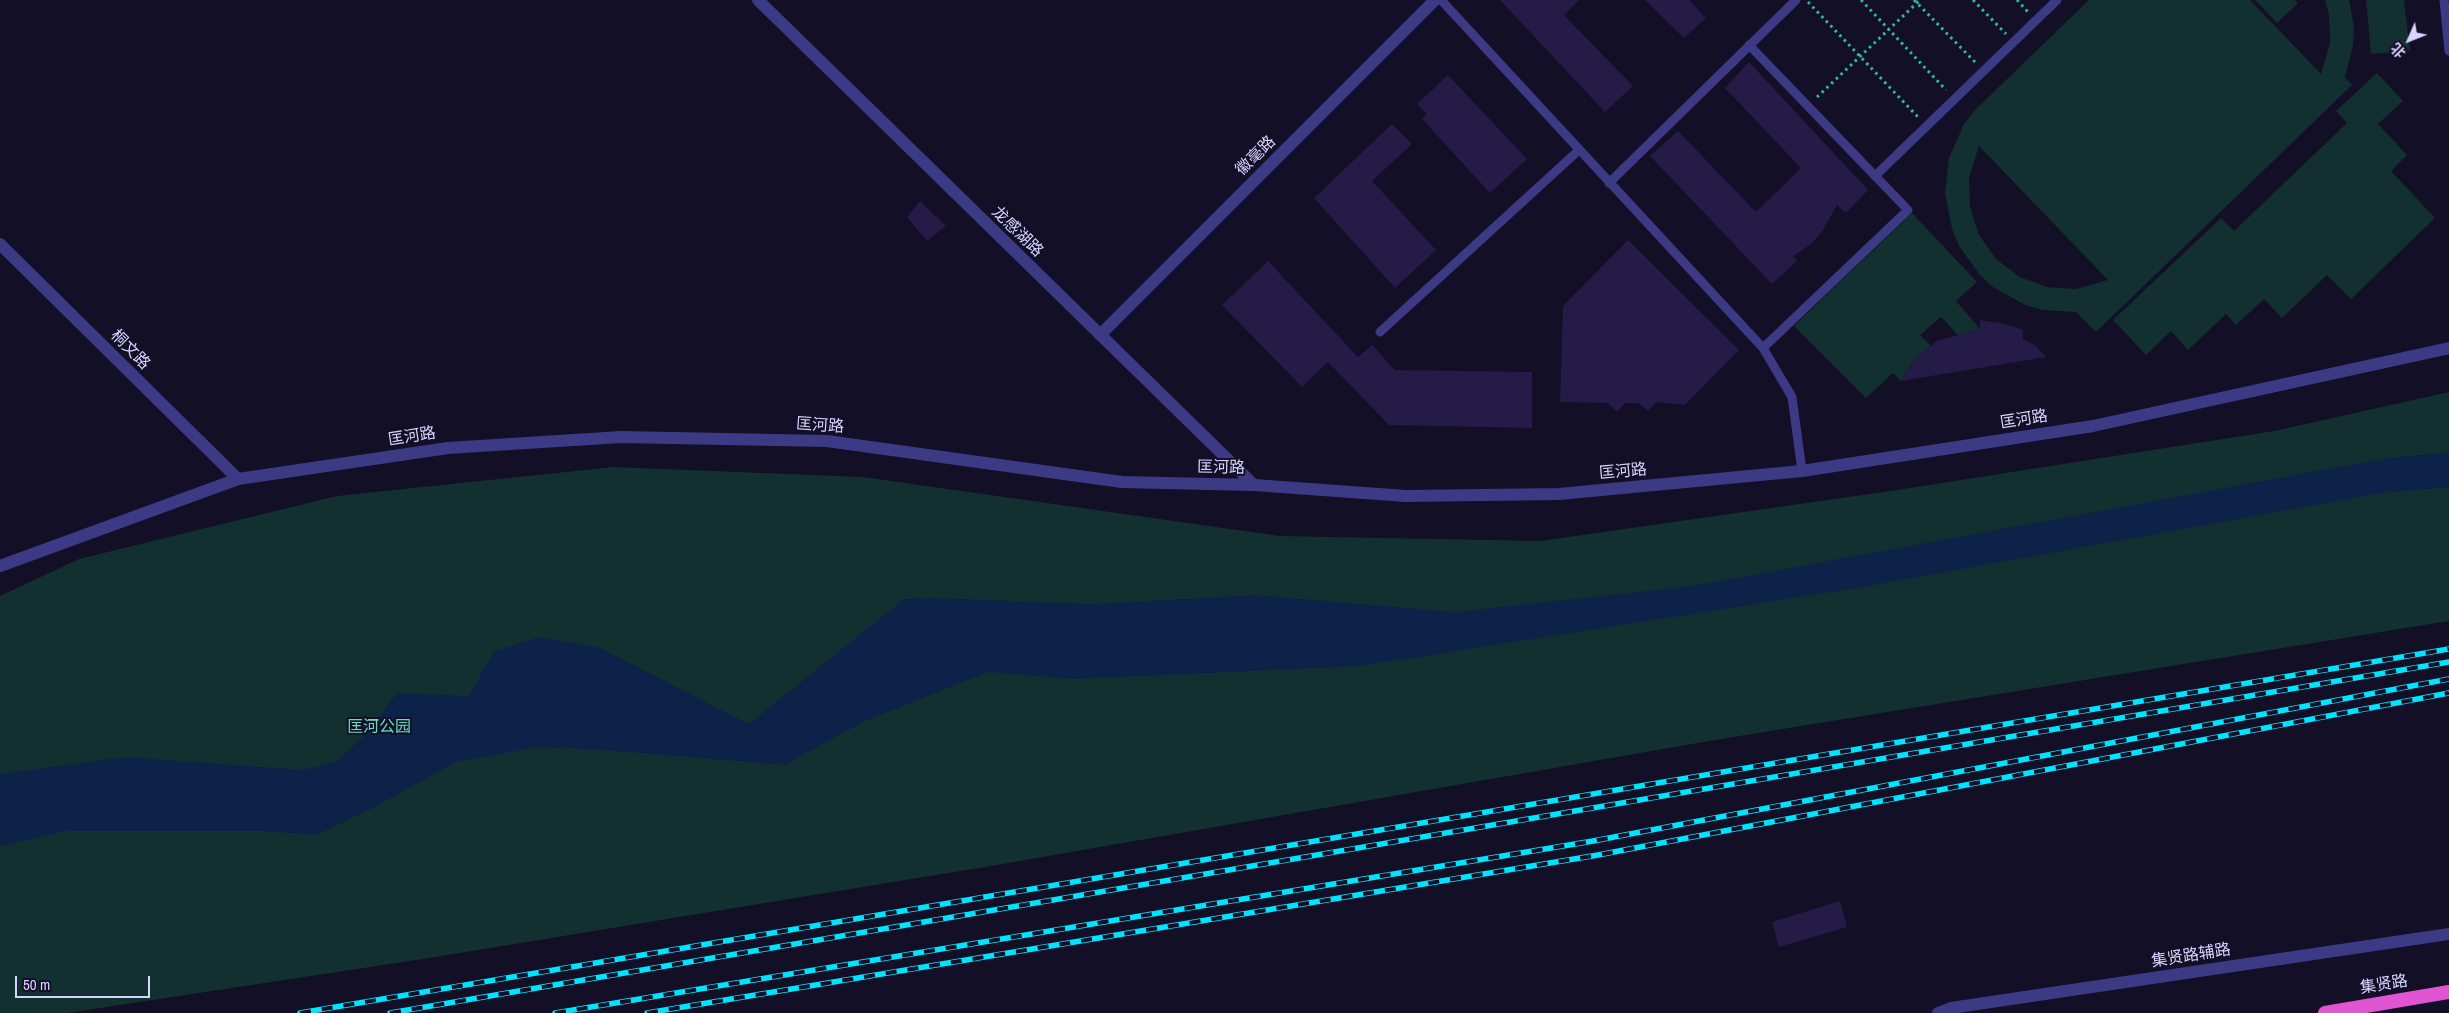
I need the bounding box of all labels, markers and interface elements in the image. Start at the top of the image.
north arrow [2384,15,2434,65]
text: 北 [2387,39,2410,62]
street label: 徽毫路 [1232,132,1280,180]
street label: 龙感湖路 [987,203,1047,261]
street label: 桐文路 [106,326,154,374]
street label: 匡河路 [1999,407,2049,433]
street label: 匡河路 [795,415,845,437]
street label: 匡河路 [387,424,437,450]
street label: 匡河路 [1197,458,1245,478]
street label: 匡河路 [1598,460,1648,484]
park label: 匡河公园 [347,718,411,738]
street label: 集贤路辅路 [2150,940,2232,972]
scale bar [18,966,152,998]
street label: 集贤路 [2359,972,2409,998]
text: 50 m [23,974,50,995]

